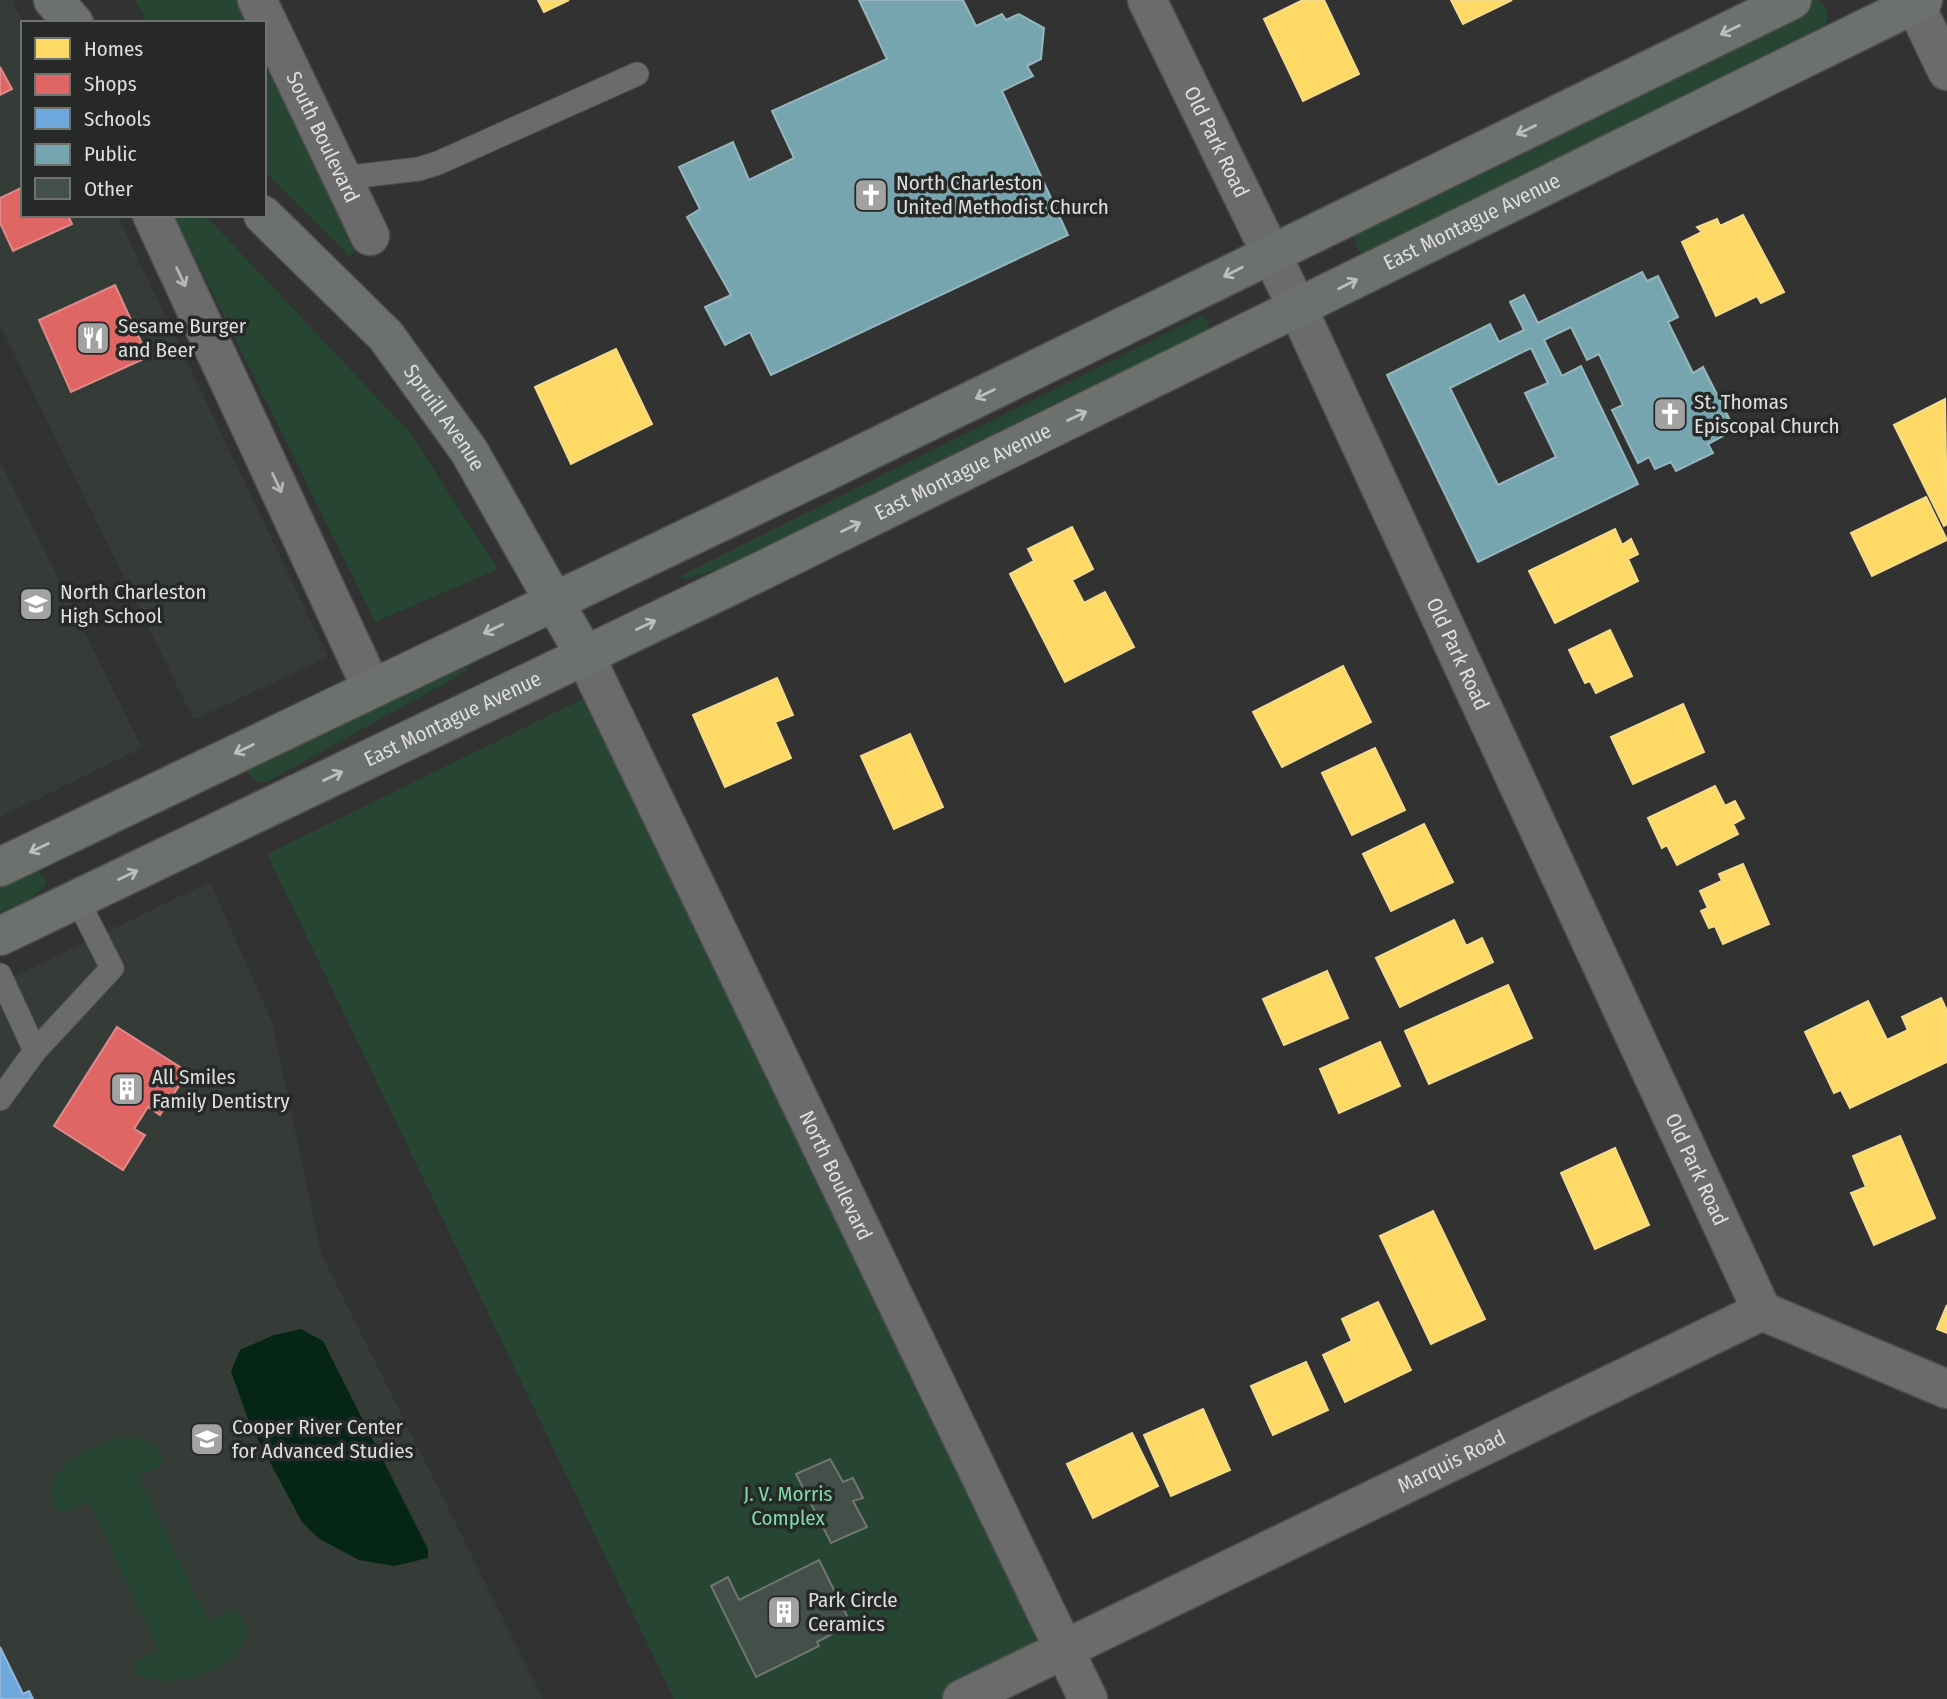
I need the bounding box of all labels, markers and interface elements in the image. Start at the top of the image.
legend [21,21,266,217]
one-way arrow [1720,24,1741,37]
text: Homes [84,36,143,62]
street label: South Boulevard [280,67,365,207]
text: Shops [84,71,137,97]
street label: Old Park Road [1178,82,1255,202]
text: Schools [84,106,151,132]
one-way arrow [1516,123,1537,137]
text: Public [84,141,136,167]
street label: East Montague Avenue [1379,167,1564,276]
place label: North Charleston United Methodist Church [896,170,1109,220]
text: Other [84,176,133,202]
church icon: North Charleston United Methodist Church [852,176,890,214]
one-way arrow [1223,265,1244,279]
one-way arrow [175,266,188,287]
one-way arrow [1337,277,1358,291]
place label: Sesame Burger and Beer [118,313,247,363]
restaurant icon: Sesame Burger and Beer [74,319,112,357]
street label: Spruill Avenue [398,359,491,476]
one-way arrow [975,388,996,401]
place label: St. Thomas Episcopal Church [1694,389,1840,439]
church icon: St. Thomas Episcopal Church [1651,395,1689,433]
one-way arrow [1066,409,1087,423]
street label: East Montague Avenue [870,417,1056,526]
one-way arrow [271,473,284,494]
one-way arrow [840,519,861,533]
place label: North Charleston High School [60,579,207,629]
school or university icon: North Charleston High School [17,585,55,623]
street label: Old Park Road [1421,594,1495,714]
one-way arrow [635,618,656,631]
one-way arrow [483,623,504,636]
street label: East Montague Avenue [360,665,546,773]
one-way arrow [234,743,255,756]
one-way arrow [322,769,343,782]
one-way arrow [29,842,50,856]
one-way arrow [117,867,138,881]
place label: All Smiles Family Dentistry [152,1064,290,1114]
building icon: All Smiles Family Dentistry [108,1070,146,1108]
street label: North Boulevard [793,1107,878,1245]
street label: Old Park Road [1659,1109,1734,1230]
place label: Cooper River Center for Advanced Studies [232,1414,414,1464]
school or university icon: Cooper River Center for Advanced Studies [188,1420,226,1458]
street label: Marquis Road [1393,1424,1510,1499]
park label: J. V. Morris Complex [743,1481,833,1531]
place label: Park Circle Ceramics [808,1587,898,1637]
building icon: Park Circle Ceramics [765,1593,803,1631]

